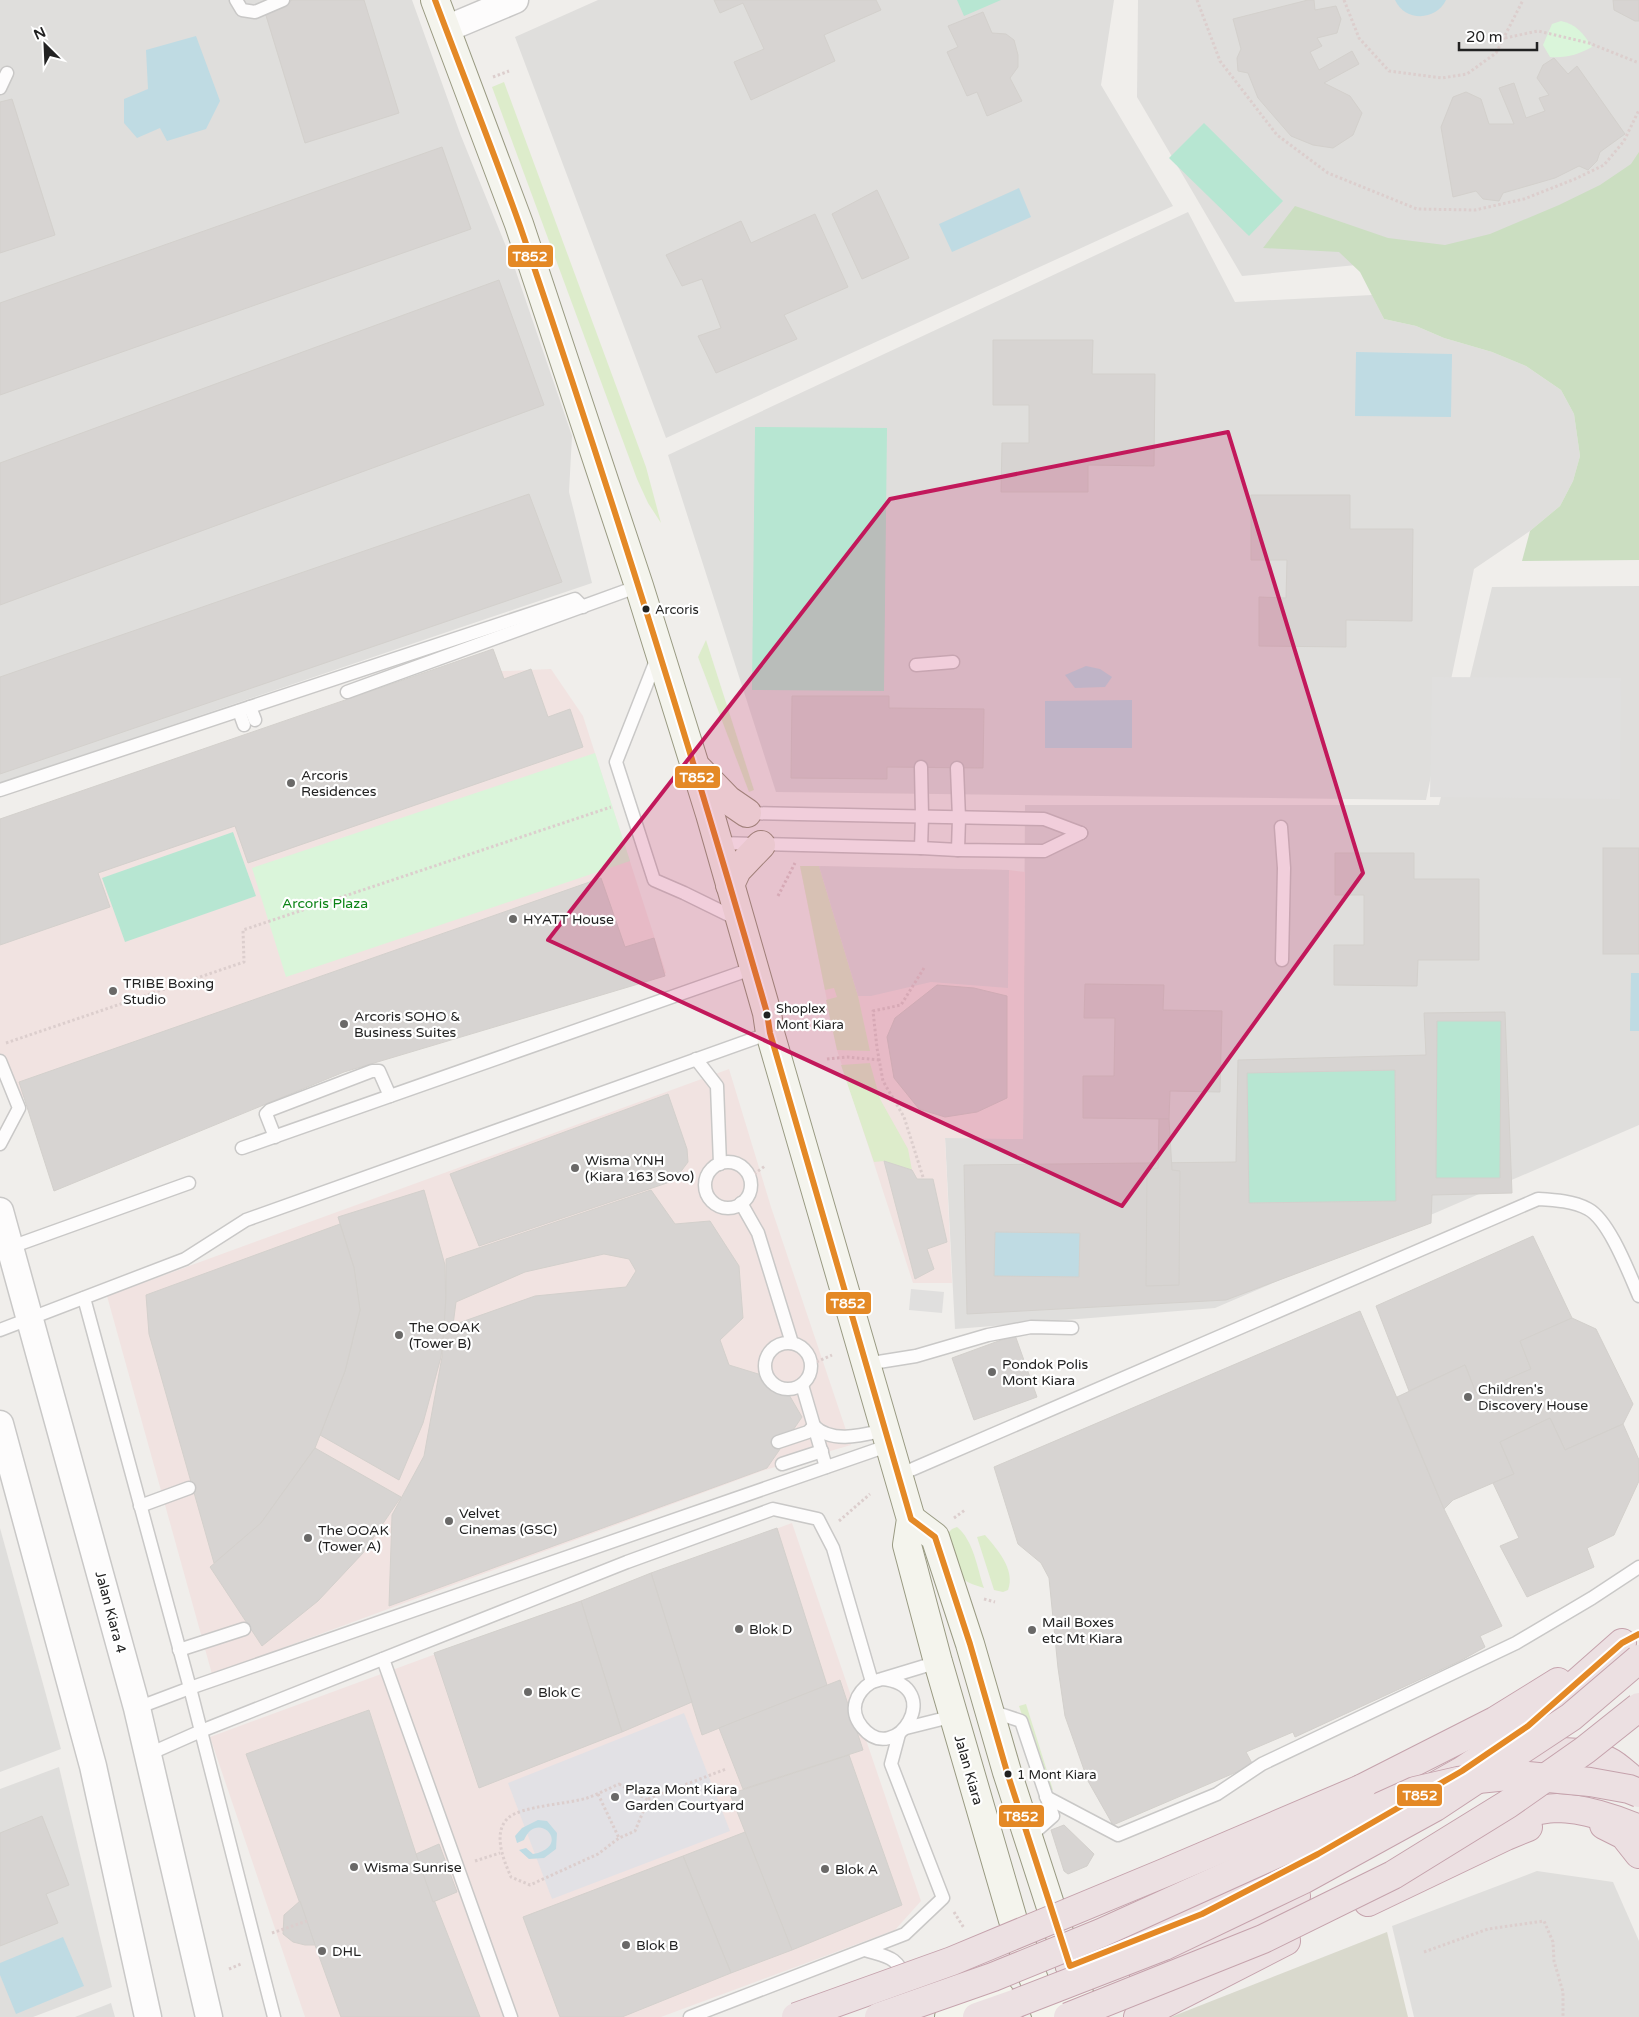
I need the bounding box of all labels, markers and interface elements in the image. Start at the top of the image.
north arrow [20,20,70,70]
scale bar [1459,20,1536,52]
text: N [31,24,49,44]
text: 20 m [1466,28,1503,46]
line badge: T852 [507,244,554,268]
text: T852 [512,248,548,265]
place label: Arcoris [655,602,699,618]
marker: Arcoris [641,604,651,614]
line badge: T852 [674,765,721,789]
place label: Arcoris Residences [301,767,377,800]
text: T852 [679,769,715,786]
marker: Arcoris Residences [285,777,297,789]
park label: Arcoris Plaza [282,895,368,912]
place label: HYATT House [523,911,614,928]
marker: HYATT House [507,913,519,925]
place label: TRIBE Boxing Studio [123,975,214,1008]
marker: TRIBE Boxing Studio [107,985,119,997]
place label: Shoplex Mont Kiara [776,1001,844,1033]
place label: Arcoris SOHO & Business Suites [354,1008,460,1041]
marker: Shoplex Mont Kiara [762,1010,772,1020]
marker: Arcoris SOHO & Business Suites [338,1018,350,1030]
place label: Wisma YNH (Kiara 163 Sovo) [585,1152,694,1185]
marker: Wisma YNH (Kiara 163 Sovo) [569,1162,581,1174]
line badge: T852 [825,1291,872,1315]
text: T852 [830,1295,866,1312]
place label: The OOAK (Tower B) [409,1319,480,1352]
marker: The OOAK (Tower B) [393,1329,405,1341]
place label: Pondok Polis Mont Kiara [1002,1356,1089,1389]
marker: Pondok Polis Mont Kiara [986,1366,998,1378]
place label: Children's Discovery House [1478,1381,1588,1414]
marker: Children's Discovery House [1462,1391,1474,1403]
place label: Velvet Cinemas (GSC) [459,1505,557,1538]
marker: Velvet Cinemas (GSC) [443,1515,455,1527]
place label: The OOAK (Tower A) [318,1522,389,1555]
marker: The OOAK (Tower A) [302,1532,314,1544]
street label: Jalan Kiara 4 [91,1569,130,1655]
place label: Mail Boxes etc Mt Kiara [1042,1614,1123,1647]
place label: Blok D [749,1621,792,1638]
marker: Blok D [733,1623,745,1635]
marker: Mail Boxes etc Mt Kiara [1026,1624,1038,1636]
place label: Blok C [538,1684,581,1701]
marker: Blok C [522,1686,534,1698]
street label: Jalan Kiara [950,1733,987,1807]
place label: 1 Mont Kiara [1017,1767,1096,1783]
marker: 1 Mont Kiara [1003,1769,1013,1779]
place label: Plaza Mont Kiara Garden Courtyard [625,1781,744,1814]
line badge: T852 [1396,1783,1443,1807]
text: T852 [1402,1787,1438,1804]
marker: Plaza Mont Kiara Garden Courtyard [609,1791,621,1803]
line badge: T852 [998,1804,1045,1828]
text: T852 [1003,1808,1039,1825]
place label: Wisma Sunrise [364,1859,462,1876]
marker: Wisma Sunrise [348,1861,360,1873]
place label: Blok A [835,1861,878,1878]
marker: Blok A [819,1863,831,1875]
place label: Blok B [636,1937,679,1954]
marker: Blok B [620,1939,632,1951]
place label: DHL [332,1943,361,1960]
marker: DHL [316,1945,328,1957]

